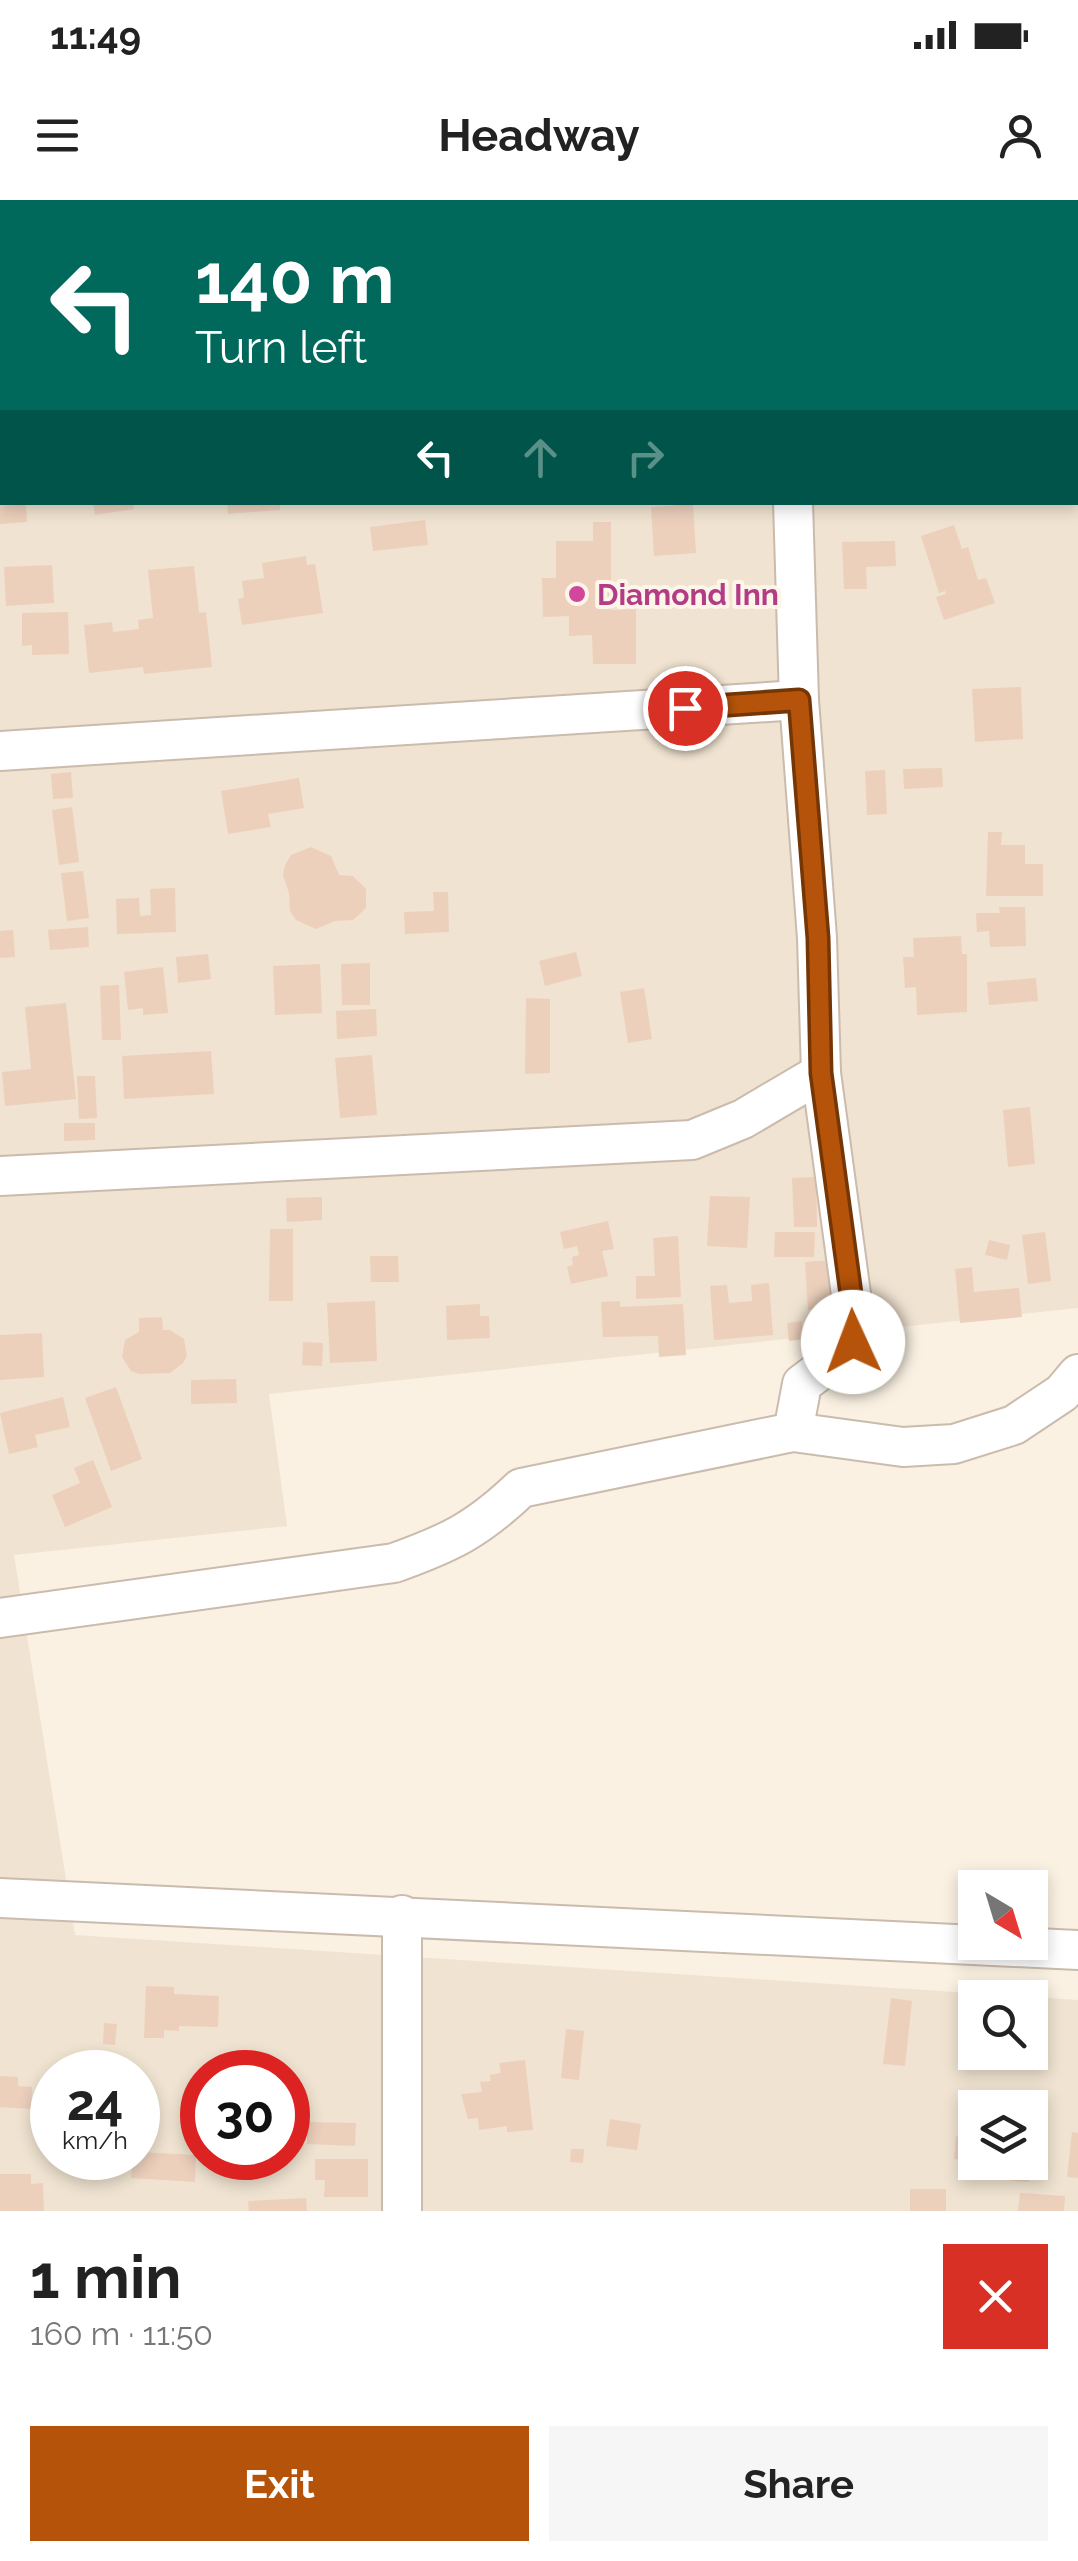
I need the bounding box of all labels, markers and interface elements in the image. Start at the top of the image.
text: 11:49 [50,13,141,58]
icon: menu [30,108,85,163]
icon: person [993,108,1048,163]
text: Headway [438,109,640,162]
text: 140 m [195,237,395,319]
icon: left [30,240,160,370]
text: Turn left [195,321,367,374]
icon: left [408,430,463,485]
icon: ahead [513,430,568,485]
icon: right [618,430,673,485]
place label: Diamond Inn [597,577,779,612]
marker: Diamond Inn [566,583,588,605]
pin [643,666,728,751]
icon: arrive [658,681,713,736]
position arrow [801,1290,905,1394]
north arrow [958,1870,1048,1960]
map controls [958,1870,1048,2180]
button: search [958,1980,1048,2070]
speed limit sign: 30 [180,2050,310,2180]
text: 24 [67,2073,123,2132]
button: layers [958,2090,1048,2180]
text: km/h [62,2125,128,2155]
text: 1 min [30,2242,181,2312]
button: close [943,2244,1048,2349]
text: 160 m · 11:50 [30,2315,213,2352]
button: Exit [30,2426,529,2541]
button: Share [549,2426,1048,2541]

